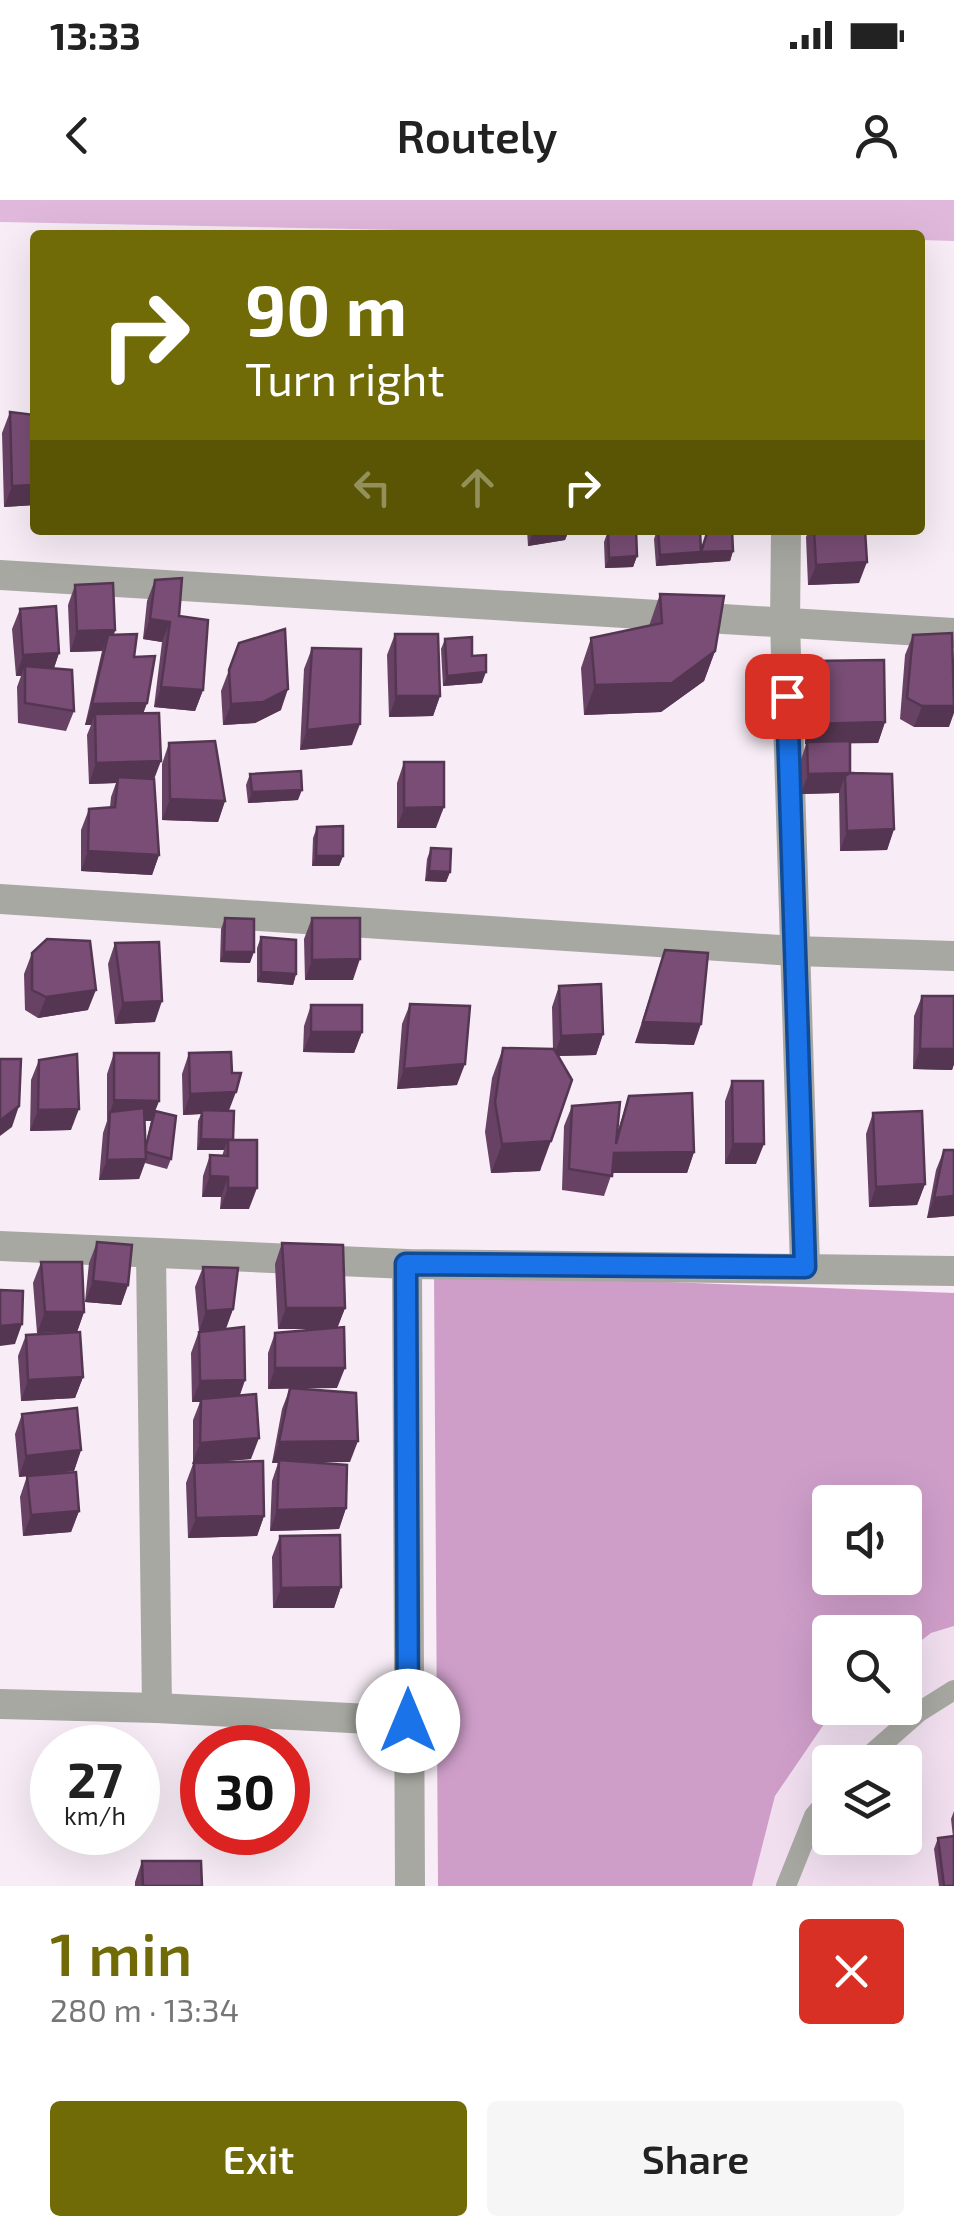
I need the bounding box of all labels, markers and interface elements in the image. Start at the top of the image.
text: 13:33 [50,12,141,58]
icon: back [50,108,105,163]
text: Routely [396,108,558,162]
icon: person [849,108,904,163]
text: 90 m [245,266,407,350]
icon: right [80,270,210,400]
text: Turn right [245,351,445,405]
icon: left [345,460,400,515]
icon: ahead [450,460,505,515]
icon: right [555,460,610,515]
pin [745,654,830,739]
icon: arrive [760,669,815,724]
map controls [812,1485,922,1855]
button: sound [812,1485,922,1595]
button: search [812,1615,922,1725]
position arrow [356,1669,460,1773]
speed limit sign: 30 [180,1725,310,1855]
button: layers [812,1745,922,1855]
text: 27 [67,1748,123,1808]
text: km/h [64,1800,126,1830]
text: 1 min [50,1916,192,1988]
button: close [799,1919,904,2024]
text: 280 m · 13:34 [50,1990,239,2028]
button: Exit [50,2101,467,2216]
button: Share [487,2101,904,2216]

